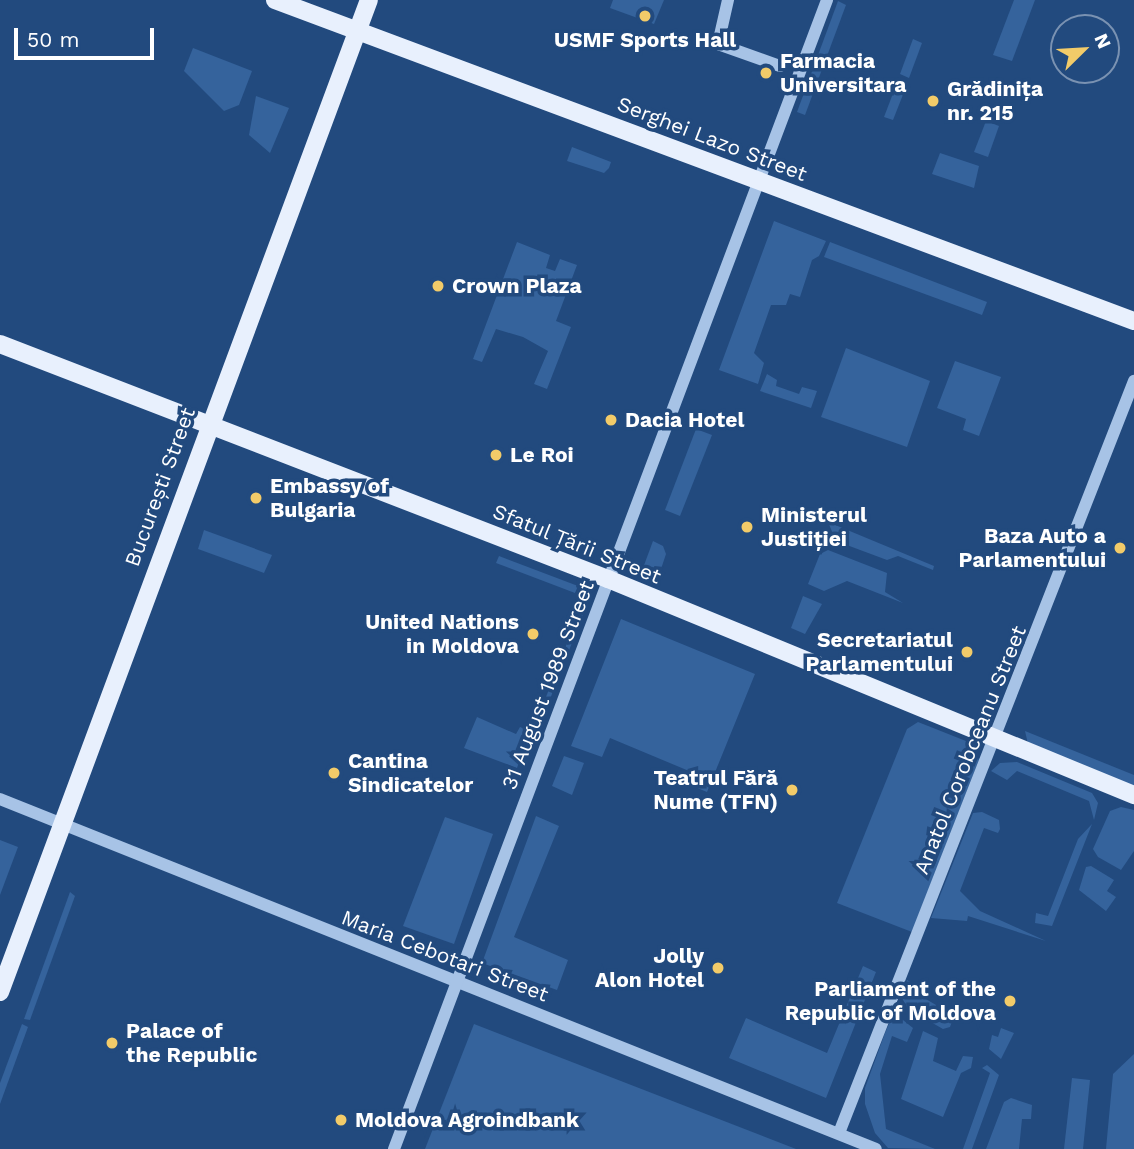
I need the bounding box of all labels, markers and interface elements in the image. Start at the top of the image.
marker: USMF Sports Hall [637,8,653,24]
scale bar [18,14,158,58]
north arrow [1050,14,1120,84]
text: 50 m [27,27,79,52]
place label: USMF Sports Hall [554,27,736,53]
text: N [1089,30,1116,52]
place label: Farmacia Universitara [780,48,906,98]
marker: Farmacia Universitara [758,65,774,81]
place label: Grădinița nr. 215 [947,76,1043,126]
street label: Serghei Lazo Street [614,91,810,187]
marker: Grădinița nr. 215 [925,93,941,109]
place label: Crown Plaza [452,273,582,299]
marker: Crown Plaza [430,278,446,294]
street label: București Street [120,404,200,570]
place label: Dacia Hotel [625,407,744,433]
marker: Dacia Hotel [603,412,619,428]
place label: Le Roi [510,442,574,468]
marker: Le Roi [488,447,504,463]
place label: Embassy of Bulgaria [270,473,389,523]
marker: Embassy of Bulgaria [248,490,264,506]
street label: Sfatul Țării Street [489,499,665,589]
place label: Ministerul Justiției [761,502,867,552]
marker: Ministerul Justiției [739,519,755,535]
place label: Baza Auto a Parlamentului [959,523,1106,573]
marker: Baza Auto a Parlamentului [1112,540,1128,556]
street label: 31 August 1989 Street [496,576,600,794]
place label: United Nations in Moldova [365,609,519,659]
street label: Anatol Corobceanu Street [908,622,1032,878]
marker: United Nations in Moldova [525,626,541,642]
place label: Secretariatul Parlamentului [806,627,953,677]
marker: Secretariatul Parlamentului [959,644,975,660]
place label: Cantina Sindicatelor [348,748,473,798]
marker: Cantina Sindicatelor [326,765,342,781]
place label: Teatrul Fără Nume (TFN) [653,765,778,815]
marker: Teatrul Fără Nume (TFN) [784,782,800,798]
street label: Maria Cebotari Street [338,905,552,1007]
place label: Jolly Alon Hotel [595,943,704,993]
marker: Jolly Alon Hotel [710,960,726,976]
place label: Parliament of the Republic of Moldova [784,976,996,1026]
marker: Parliament of the Republic of Moldova [1002,993,1018,1009]
place label: Palace of the Republic [126,1018,257,1068]
marker: Palace of the Republic [104,1035,120,1051]
place label: Moldova Agroindbank [355,1107,580,1133]
marker: Moldova Agroindbank [333,1112,349,1128]

